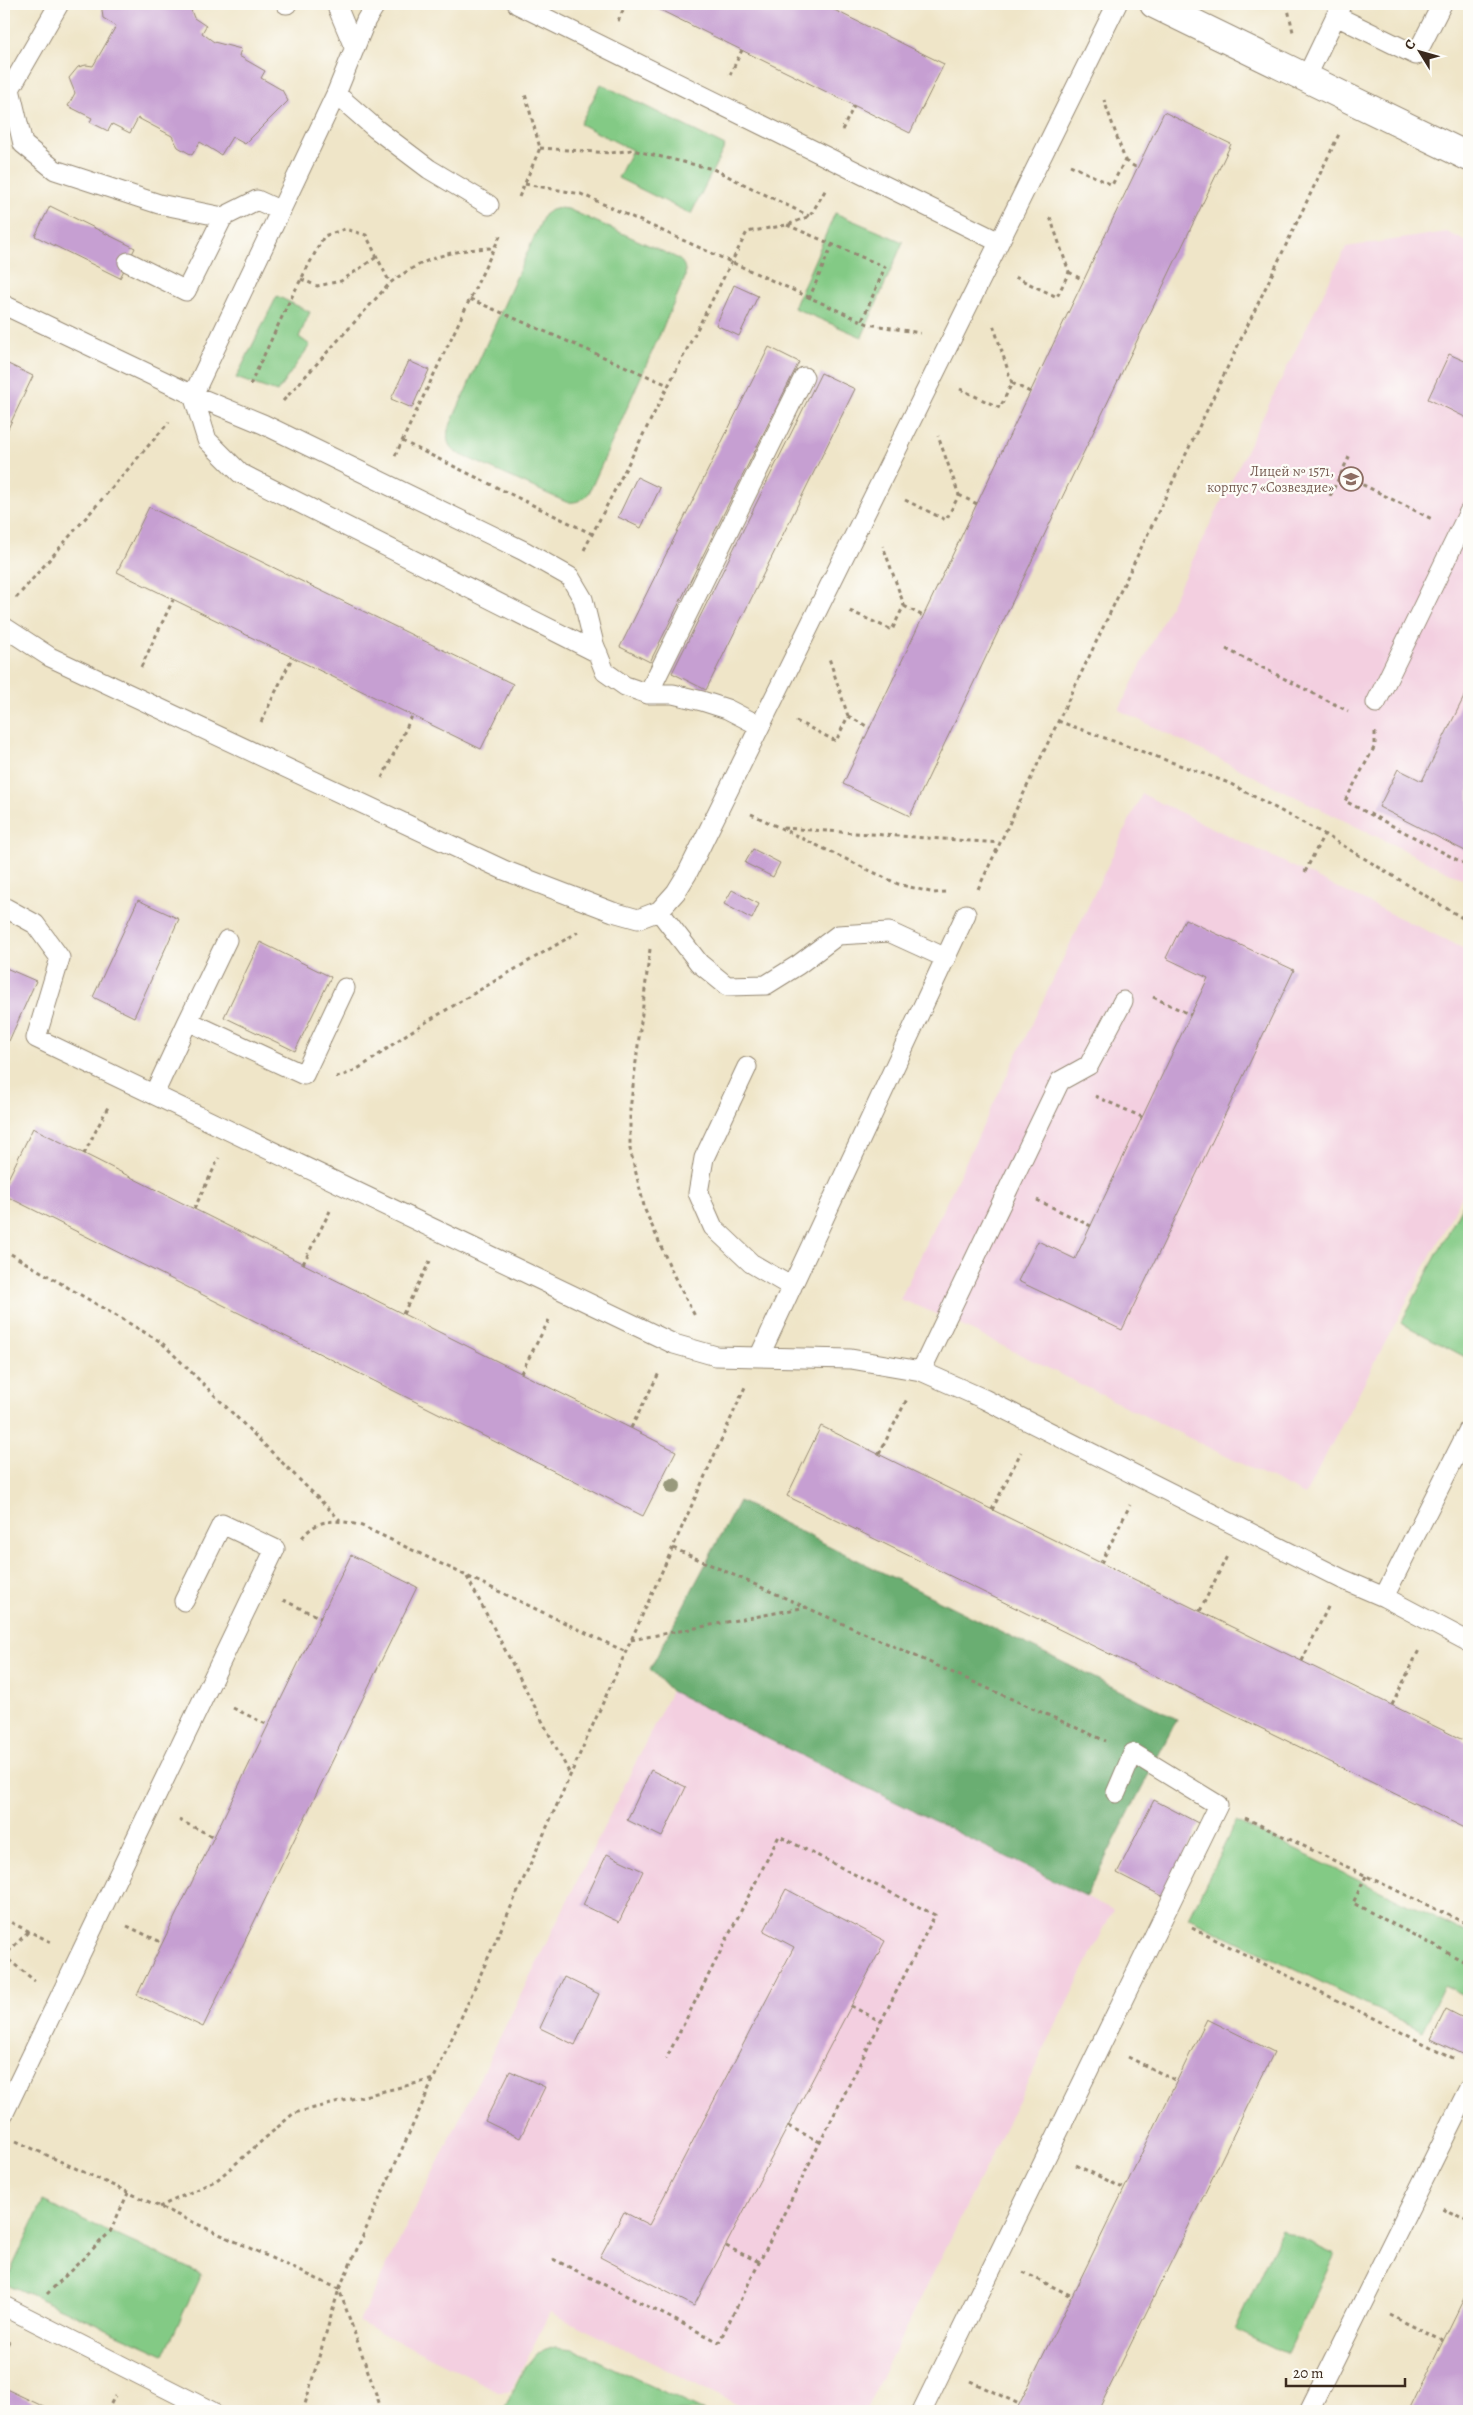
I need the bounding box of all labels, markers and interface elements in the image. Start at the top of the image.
north arrow [1396,28,1446,78]
text: С [1400,35,1420,54]
place label: Лицей № 1571, корпус 7 «Созвездие» [1207,462,1334,497]
school or university icon: Лицей № 1571, корпус 7 «Созвездие» [1338,466,1364,492]
scale bar [1286,2355,1404,2387]
text: 20 m [1293,2363,1324,2383]

